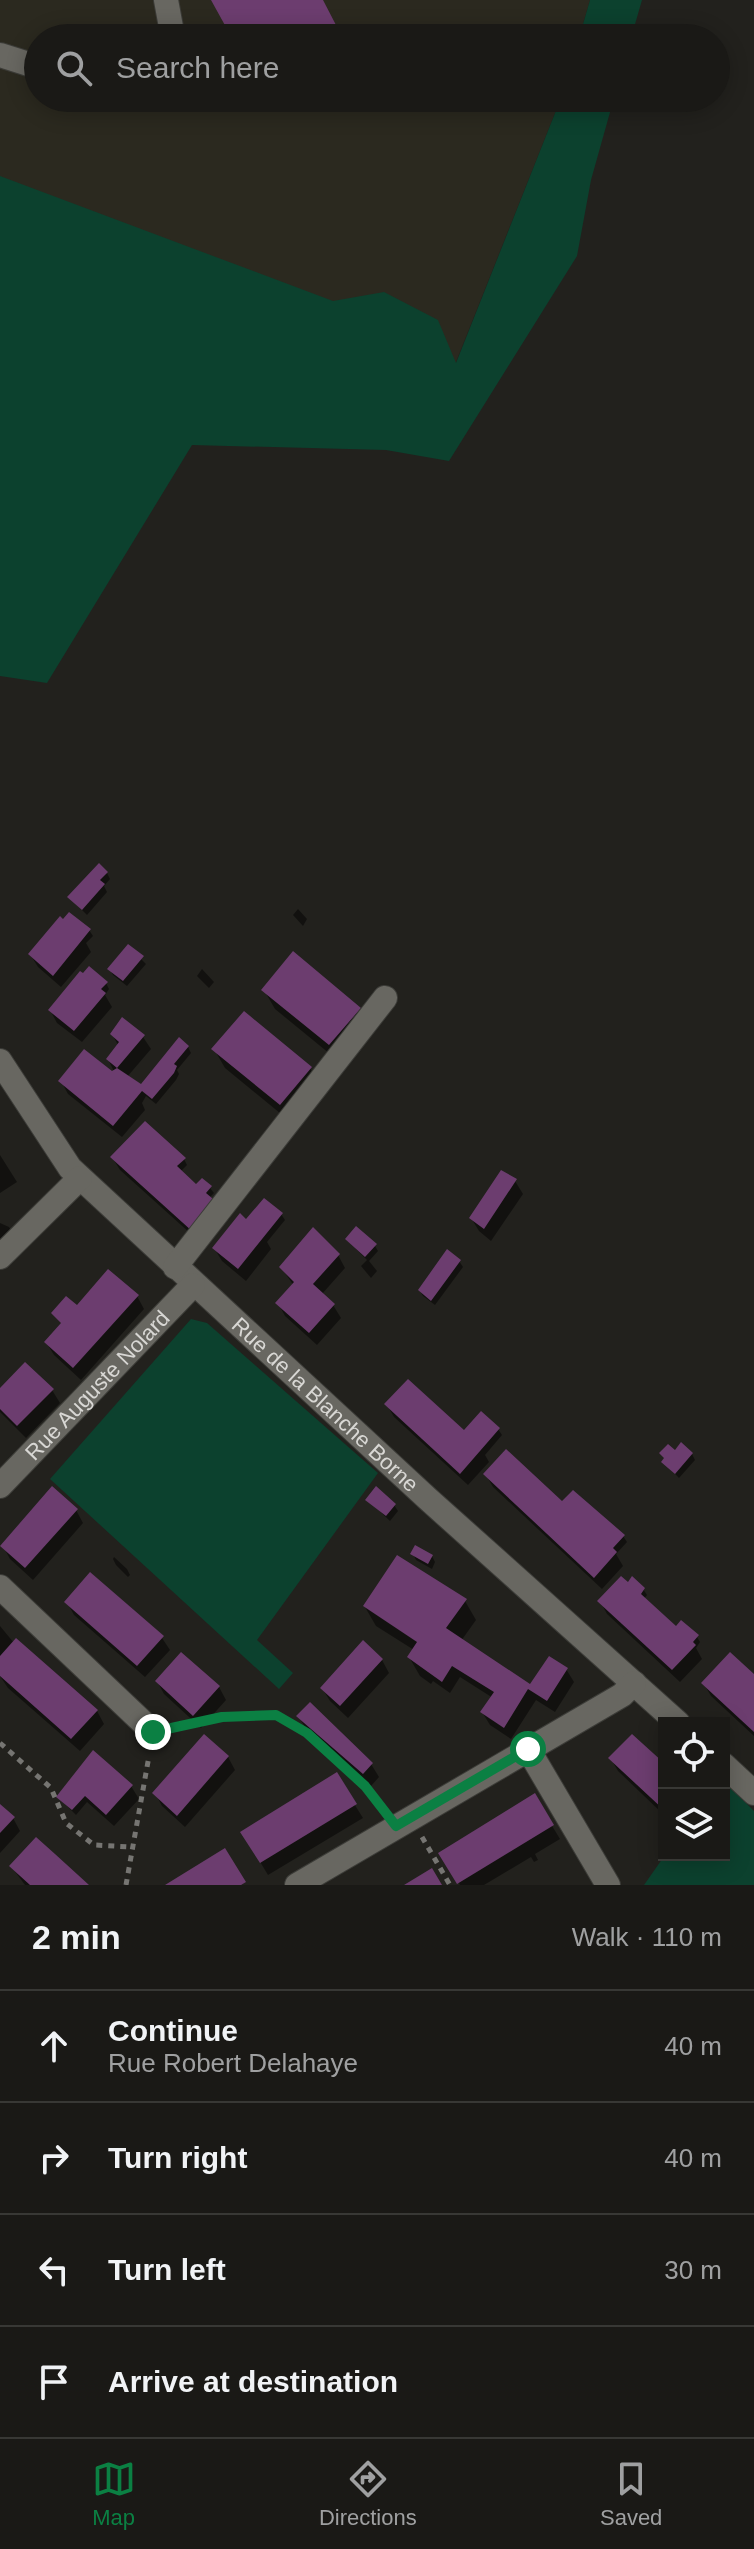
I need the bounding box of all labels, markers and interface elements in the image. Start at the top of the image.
search box [24,24,730,112]
icon: search [52,46,96,90]
text: Search here [116,51,279,84]
street label: Rue Auguste Nolard [20,1306,175,1465]
street label: Rue de la Blanche Borne [227,1312,424,1497]
route end [135,1714,171,1750]
map controls [658,1717,730,1861]
button: locate [658,1717,730,1789]
route start [510,1731,546,1767]
button: layers [658,1789,730,1861]
text: 2 min [32,1918,121,1956]
text: Walk · 110 m [572,1922,722,1952]
text: Continue [108,2014,238,2047]
icon: ahead [32,2024,76,2068]
text: 40 m [664,2031,722,2061]
text: Rue Robert Delahaye [108,2048,358,2078]
icon: right [32,2136,76,2180]
text: Turn right [108,2141,247,2174]
text: 40 m [664,2143,722,2173]
icon: left [32,2248,76,2292]
text: Turn left [108,2253,226,2286]
text: 30 m [664,2255,722,2285]
icon: arrive [32,2360,76,2404]
text: Arrive at destination [108,2365,398,2398]
tab: Map [92,2457,136,2531]
tab: Directions [319,2457,417,2531]
tab: Saved [600,2457,662,2531]

